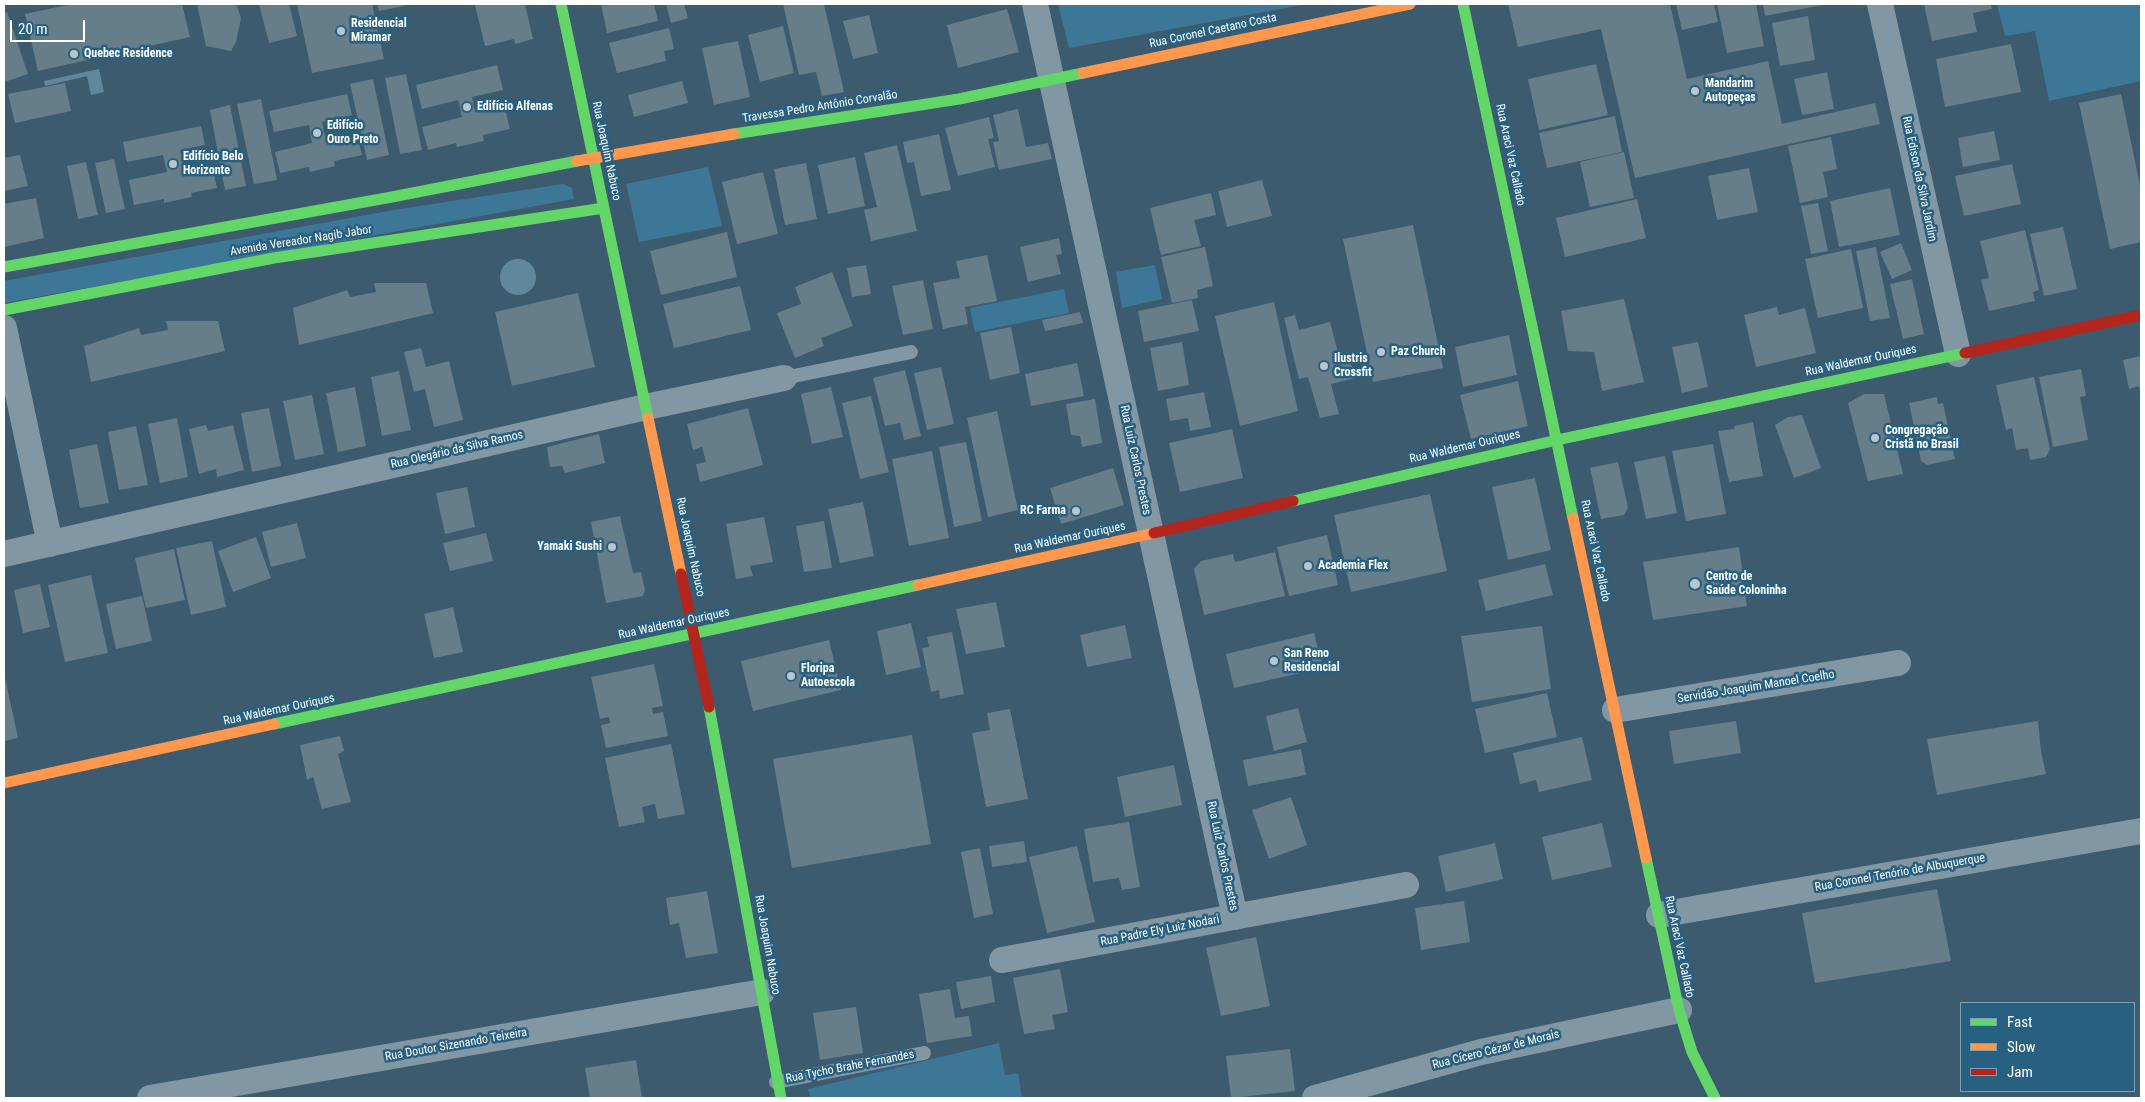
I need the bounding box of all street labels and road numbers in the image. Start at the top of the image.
street label: Rua Coronel Caetano Costa [1148,10,1278,52]
street label: Travessa Pedro Antônio Corvalão [741,88,899,126]
street label: Rua Joaquim Nabuco [588,100,624,202]
street label: Rua Araci Vaz Callado [1492,103,1528,207]
street label: Rua Edison da Silva Jardim [1899,115,1939,243]
street label: Avenida Vereador Nagib Jabor [229,223,373,259]
street label: Rua Waldemar Ouriques [1804,342,1918,380]
street label: Rua Luiz Carlos Prestes [1116,404,1154,516]
street label: Rua Waldemar Ouriques [1408,427,1522,467]
street label: Rua Olegário da Silva Ramos [389,428,525,472]
street label: Rua Joaquim Nabuco [672,496,708,598]
street label: Rua Araci Vaz Callado [1577,499,1613,603]
street label: Rua Waldemar Ouriques [1013,519,1127,557]
street label: Rua Waldemar Ouriques [617,605,731,643]
street label: Servidão Joaquim Manoel Coelho [1677,667,1835,707]
street label: Rua Waldemar Ouriques [222,691,336,729]
street label: Rua Luiz Carlos Prestes [1203,800,1241,912]
street label: Rua Coronel Tenório de Albuquerque [1814,851,1986,895]
street label: Rua Joaquim Nabuco [751,894,783,996]
street label: Rua Araci Vaz Callado [1661,895,1697,999]
street label: Rua Padre Ely Luiz Nodari [1099,912,1221,950]
street label: Rua Doutor Sizenando Teixeira [384,1025,528,1065]
street label: Rua Cícero Cézar de Morais [1431,1027,1561,1073]
street label: Rua Tycho Brahe Fernandes [784,1047,916,1087]

